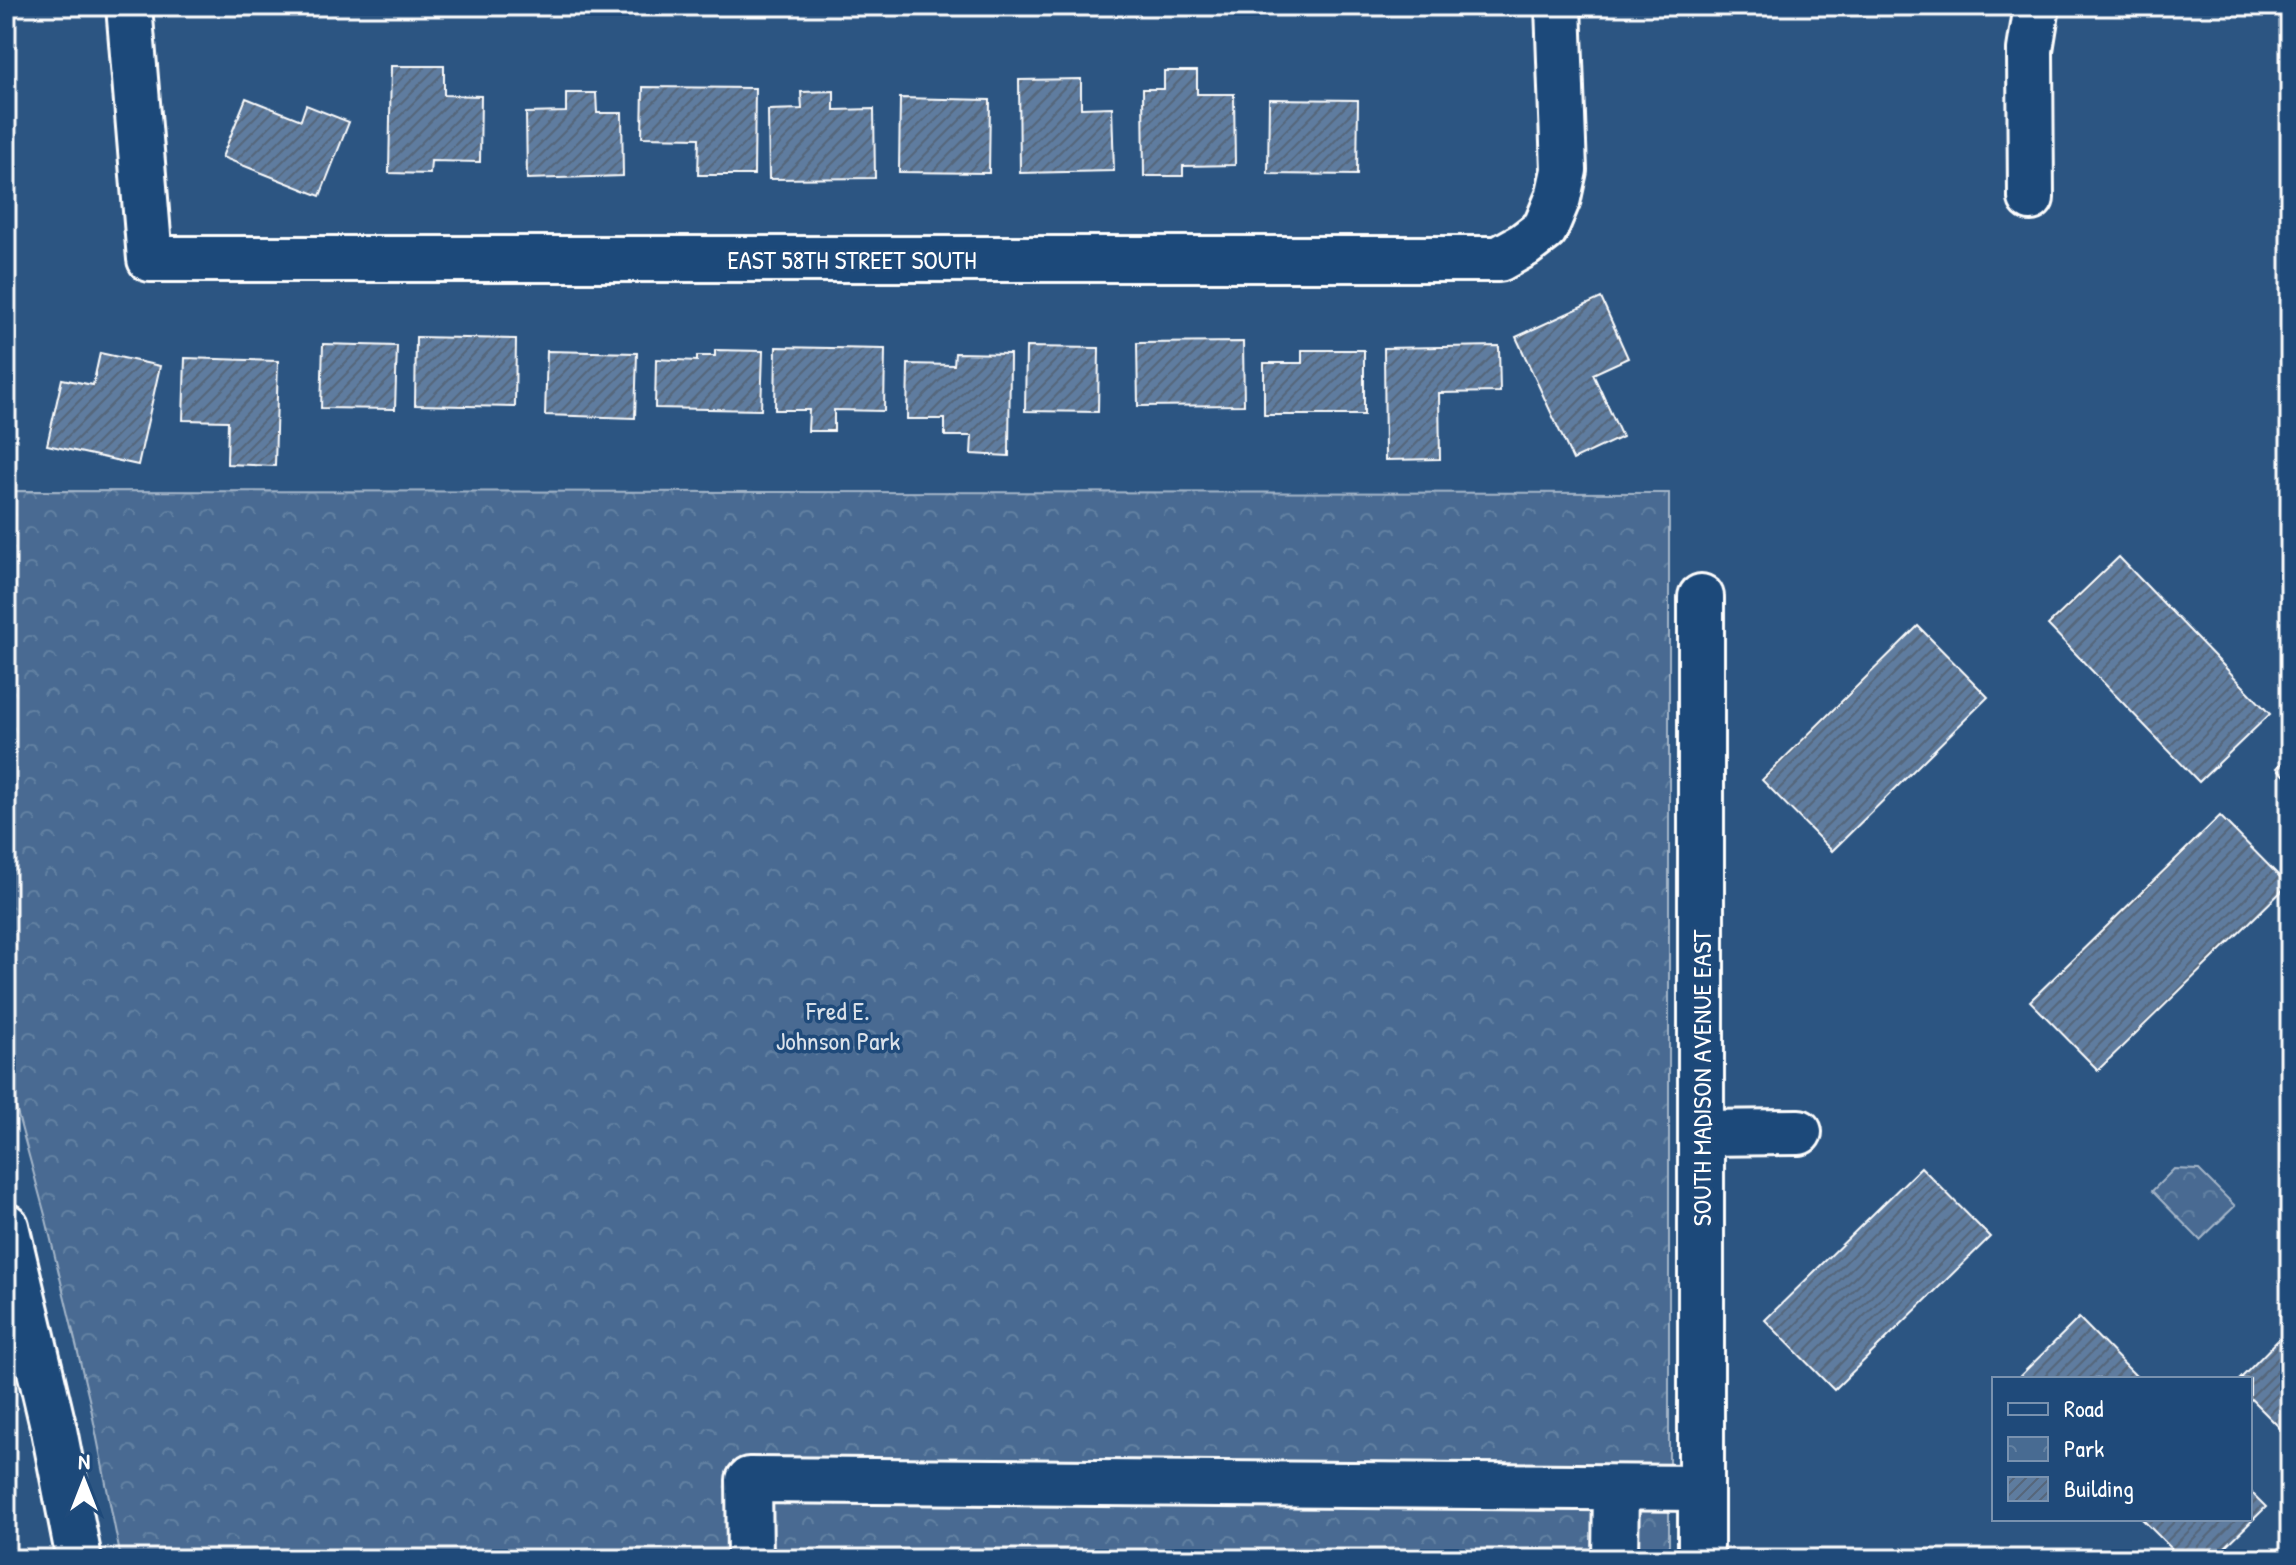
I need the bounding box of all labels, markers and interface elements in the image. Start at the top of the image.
street label: EAST 58TH STREET SOUTH [728,242,976,277]
street label: SOUTH MADISON AVENUE EAST [1684,929,1719,1226]
park label: Fred E. Johnson Park [776,993,900,1058]
legend [1992,1377,2252,1521]
text: Road [2064,1392,2103,1424]
text: Park [2064,1432,2104,1464]
north arrow [44,1441,124,1521]
text: N [78,1446,90,1476]
text: Building [2064,1472,2134,1504]

